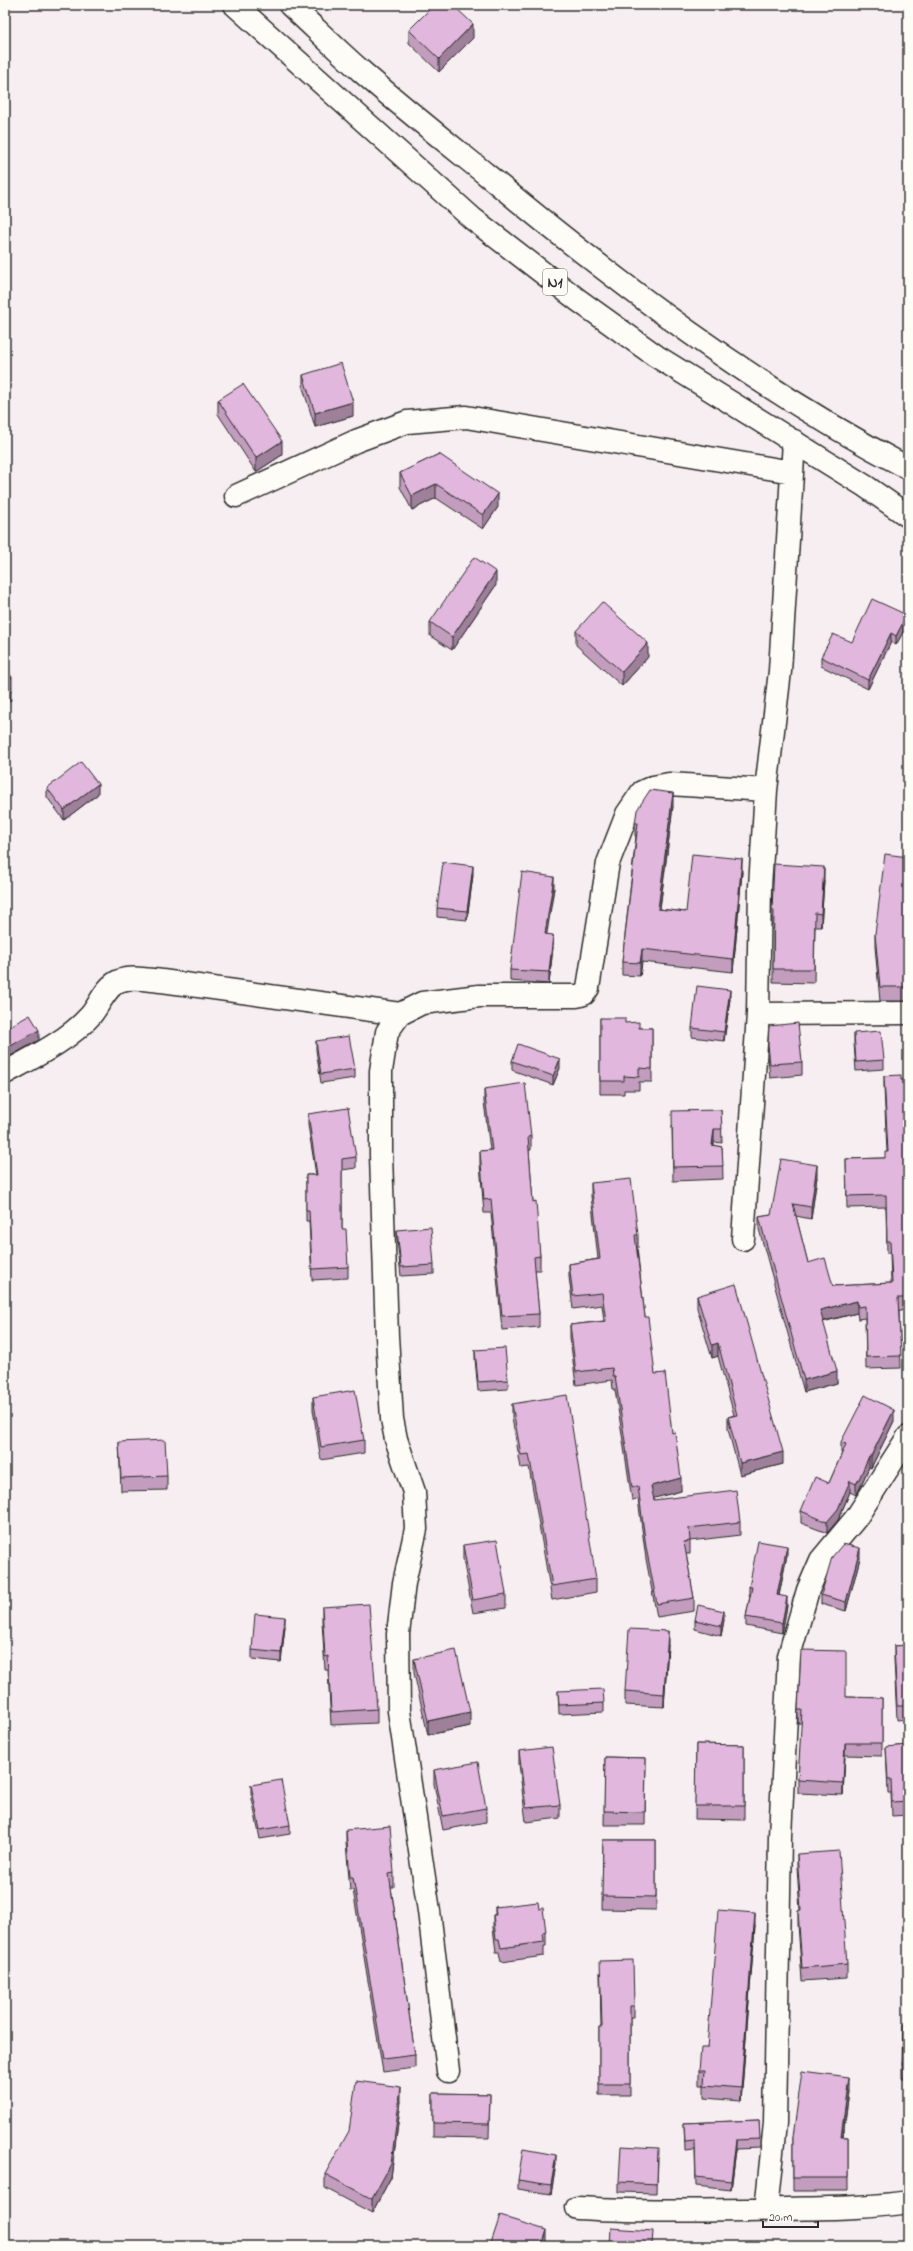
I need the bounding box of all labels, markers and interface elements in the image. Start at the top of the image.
road number: N1 [543,269,567,295]
scale bar [763,2203,818,2229]
text: 20 m [769,2209,792,2227]

